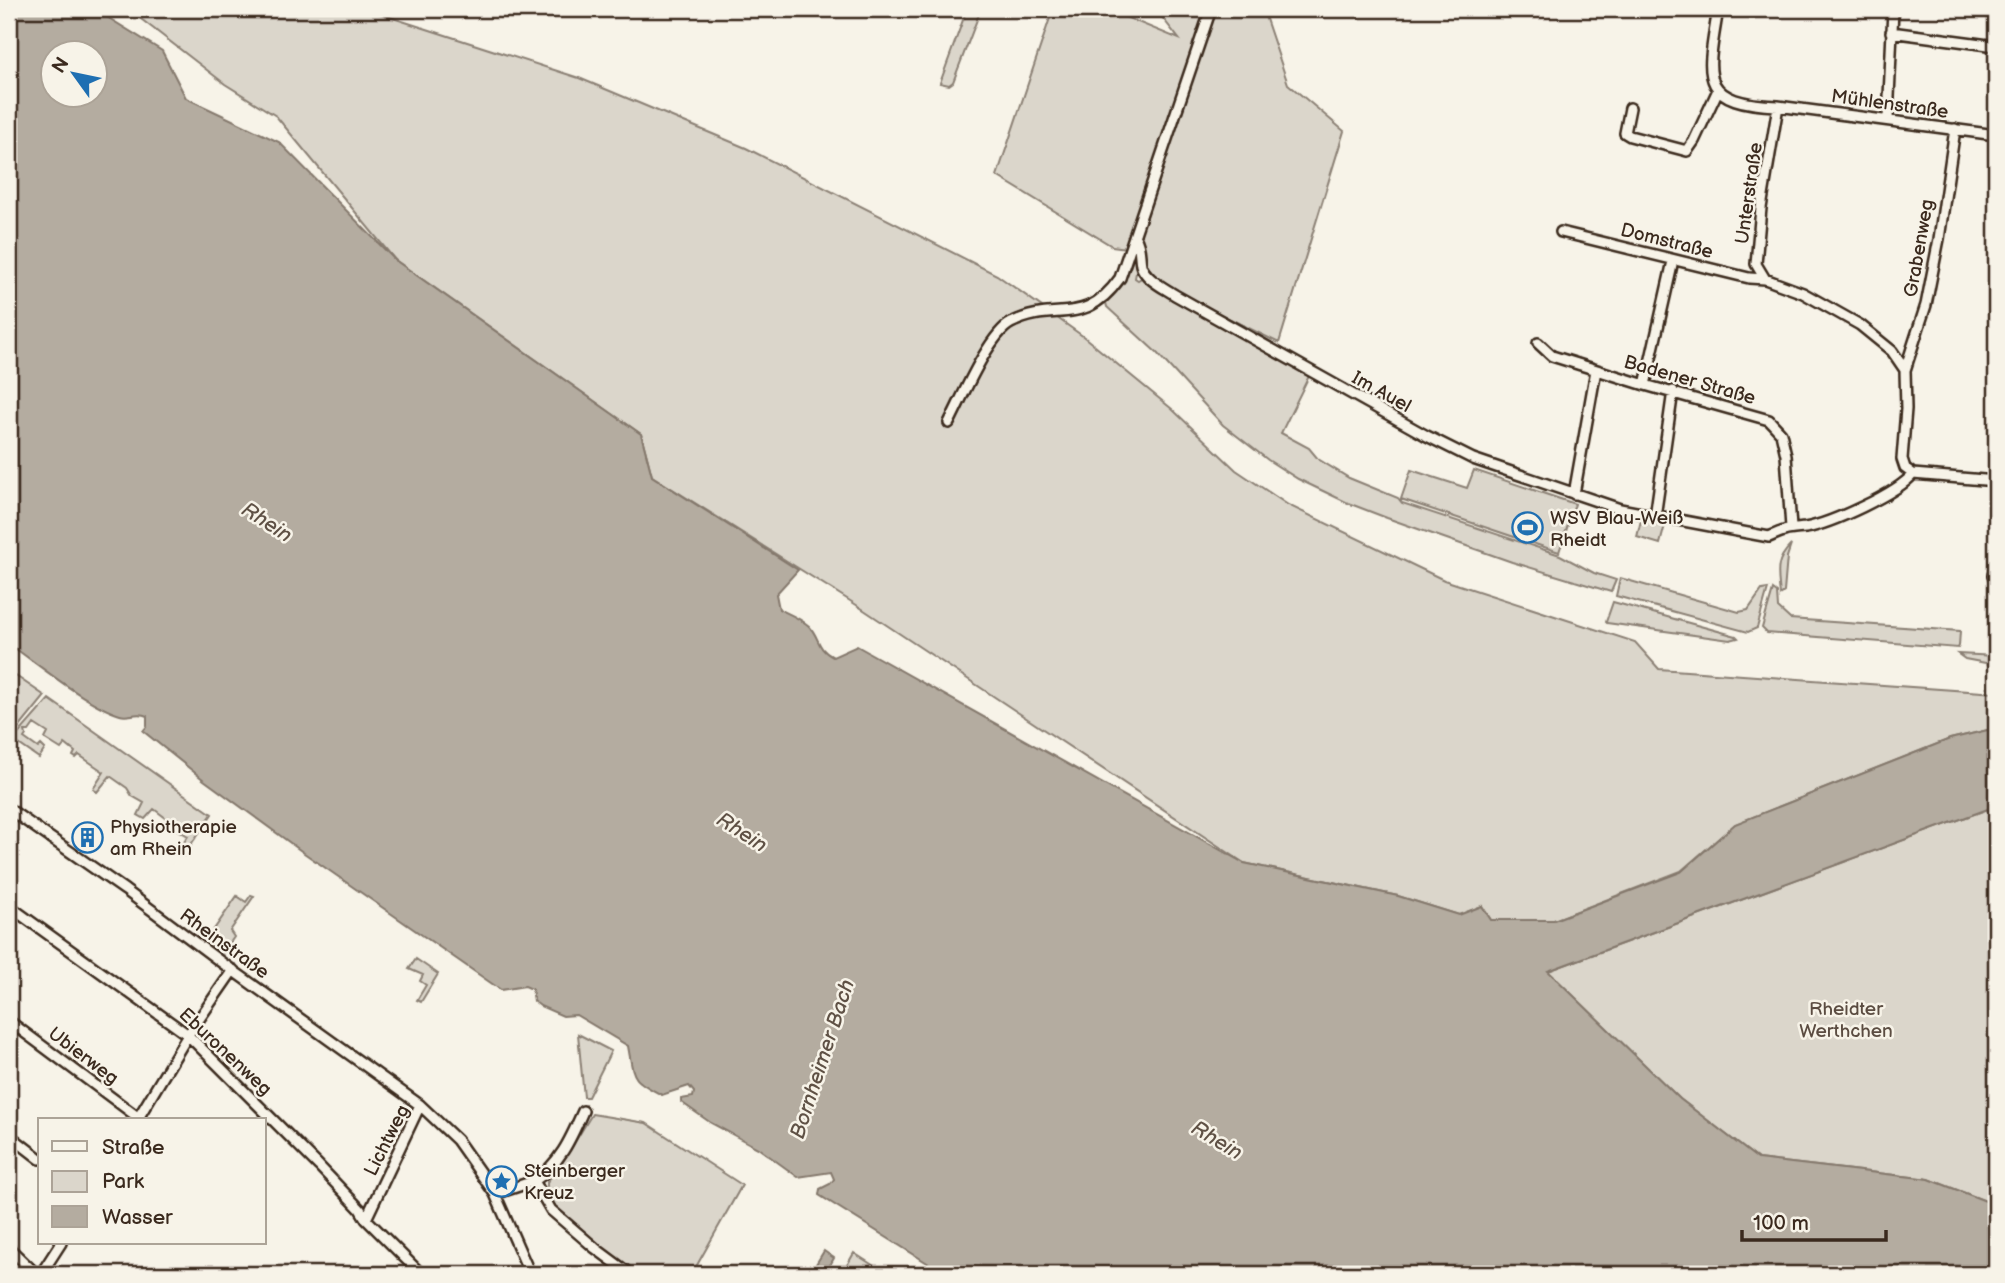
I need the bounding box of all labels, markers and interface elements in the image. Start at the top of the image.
north arrow [38,38,108,108]
text: N [47,53,75,78]
street label: Mühlenstraße [1830,85,1950,124]
street label: Unterstraße [1731,141,1768,245]
street label: Grabenweg [1900,198,1939,299]
street label: Domstraße [1618,219,1715,264]
street label: Badener Straße [1621,351,1758,410]
street label: Im Auel [1348,367,1415,418]
water label: Rhein [237,497,297,548]
place label: WSV Blau-Weiß Rheidt [1550,507,1683,552]
sports icon: WSV Blau-Weiß Rheidt [1510,511,1544,545]
water label: Rhein [712,807,772,858]
place label: Physiotherapie am Rhein [110,816,237,861]
building icon: Physiotherapie am Rhein [70,820,104,854]
street label: Rheinstraße [175,904,273,984]
water label: Bornheimer Bach [785,976,860,1142]
park label: Rheidter Werthchen [1799,998,1893,1043]
street label: Eburonenweg [174,1003,276,1101]
street label: Ubierweg [43,1022,123,1090]
street label: Lichtweg [360,1101,415,1180]
water label: Rhein [1187,1116,1247,1165]
legend [38,1118,266,1244]
text: Straße [102,1135,164,1160]
place label: Steinberger Kreuz [524,1160,626,1205]
place icon: Steinberger Kreuz [484,1164,518,1198]
text: Park [102,1169,145,1194]
scale bar [1742,1199,1886,1243]
text: Wasser [102,1205,173,1230]
text: 100 m [1753,1211,1809,1236]

